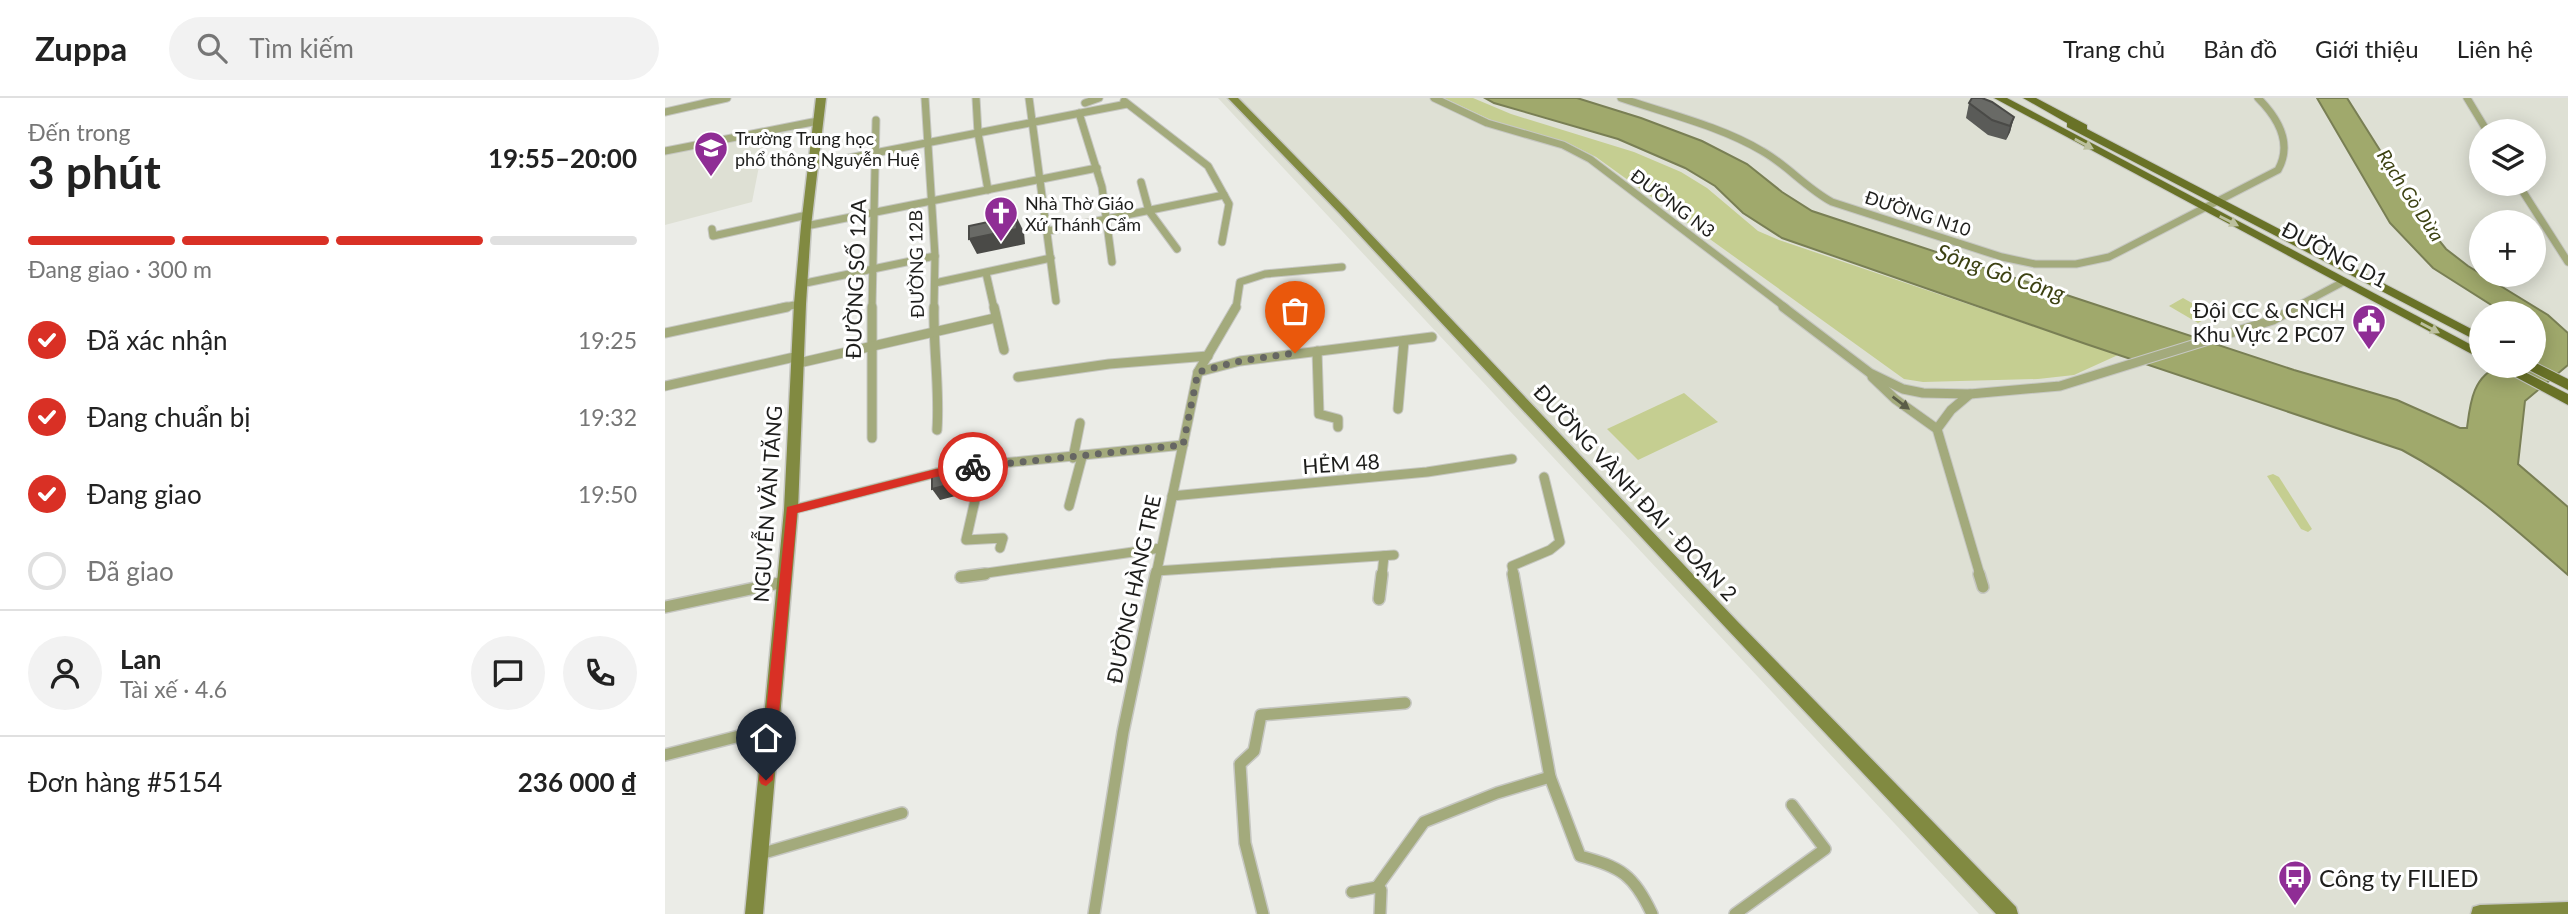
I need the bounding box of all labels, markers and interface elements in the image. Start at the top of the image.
search box [169,17,659,80]
text: Zuppa [35,28,127,68]
icon: search [193,29,231,67]
text: Tìm kiếm [249,32,354,64]
text: Trang chủ [2063,34,2165,63]
text: Bản đồ [2203,34,2277,63]
text: Giới thiệu [2315,34,2419,63]
text: Liên hệ [2457,34,2533,63]
text: Đến trong [28,118,130,146]
map controls [2469,119,2546,378]
button: layers [2469,119,2546,196]
place label: Trường Trung học phổ thông Nguyễn Huệ [735,127,920,170]
school or university icon: Trường Trung học phổ thông Nguyễn Huệ [692,129,730,178]
one-way arrow [2074,138,2094,150]
text: 19:55–20:00 [488,142,637,174]
text: 3 phút [28,144,161,199]
water label: Rạch Gò Dừa [2373,145,2449,245]
street label: ĐƯỜNG N3 [1627,164,1719,242]
street label: ĐƯỜNG N10 [1862,186,1974,240]
place label: Nhà Thờ Giáo Xứ Thánh Cẩm [1025,192,1141,235]
church icon: Nhà Thờ Giáo Xứ Thánh Cẩm [982,194,1020,243]
street label: ĐƯỜNG SỐ 12A [840,198,870,360]
street label: ĐƯỜNG 12B [904,210,928,318]
button: + [2469,210,2546,287]
one-way arrow [2219,216,2239,227]
street label: ĐƯỜNG D1 [2278,216,2392,292]
water label: Sông Gò Công [1933,237,2070,307]
text: Đang giao · 300 m [28,255,212,283]
pin [1265,281,1325,353]
icon: bag [1276,292,1314,330]
place label: Đội CC & CNCH Khu Vực 2 PC07 [2193,297,2345,346]
button: − [2469,301,2546,378]
public building icon: Đội CC & CNCH Khu Vực 2 PC07 [2350,302,2388,351]
icon: check [28,321,66,359]
one-way arrow [2420,322,2440,334]
text: Đã xác nhận [87,324,228,356]
text: 19:25 [578,326,637,354]
street label: ĐƯỜNG VÀNH ĐAI - ĐOẠN 2 [1529,379,1743,605]
one-way arrow [1892,396,1910,411]
icon: check [28,398,66,436]
text: Đang chuẩn bị [87,401,251,433]
text: 19:32 [578,403,637,431]
street label: NGUYỄN VĂN TĂNG [745,405,786,603]
courier [938,432,1008,502]
icon: bike [954,448,992,486]
street label: HẺM 48 [1302,448,1380,478]
icon: check [28,475,66,513]
text: Đang giao [87,478,202,510]
text: 19:50 [578,480,637,508]
street label: ĐƯỜNG HÀNG TRE [1101,492,1165,686]
text: Đã giao [87,555,174,587]
button: person [28,636,102,710]
button: chat [471,636,545,710]
button: phone [563,636,637,710]
text: Lan [120,643,161,675]
text: Tài xế · 4.6 [120,675,227,703]
pin [736,708,796,780]
icon: home [747,719,785,757]
text: Đơn hàng #5154 [28,766,222,798]
text: 236 000 ₫ [518,766,637,798]
bus stop icon: Công ty FILIED [2276,858,2314,907]
place label: Công ty FILIED [2319,863,2478,892]

